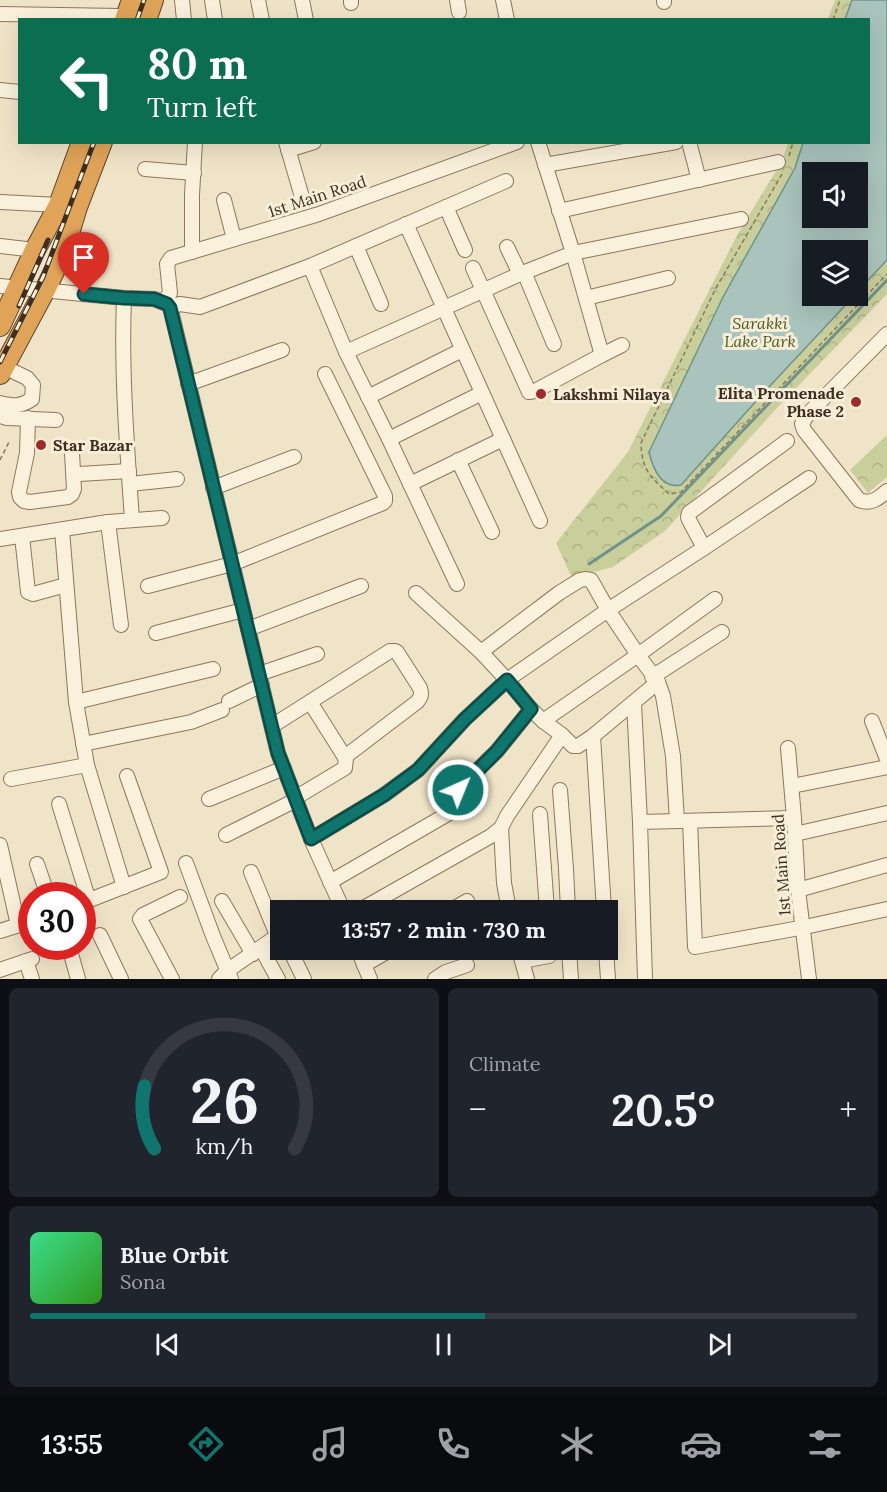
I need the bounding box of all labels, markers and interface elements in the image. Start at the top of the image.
text: 80 m [147,37,247,91]
icon: left [48,42,126,120]
text: Turn left [147,90,257,124]
map controls [802,162,868,306]
button: sound [802,162,868,228]
street label: 1st Main Road [265,171,369,221]
pin [58,232,109,294]
button: layers [802,240,868,306]
icon: arrive [67,241,100,274]
park label: Sarakki Lake Park [724,313,796,351]
place label: Elita Promenade Phase 2 [718,383,844,421]
place label: Lakshmi Nilaya [553,384,671,404]
marker: Lakshmi Nilaya [534,387,548,401]
marker: Elita Promenade Phase 2 [849,395,863,409]
place label: Star Bazar [53,435,133,455]
marker: Star Bazar [34,438,48,452]
position arrow [426,758,490,822]
street label: 1st Main Road [767,813,795,917]
speed limit sign: 30 [18,882,96,960]
text: 13:57 · 2 min · 730 m [342,916,546,944]
text: Climate [469,1051,541,1076]
text: 26 [189,1060,259,1140]
text: 20.5° [611,1081,715,1138]
text: − [469,1088,487,1130]
text: + [839,1088,857,1130]
text: km/h [195,1133,253,1161]
text: Blue Orbit [120,1241,228,1269]
text: Sona [120,1269,166,1294]
icon: previous [151,1328,184,1361]
icon: pause [427,1328,460,1361]
icon: next [703,1328,736,1361]
icon: directions [185,1423,227,1465]
icon: music [309,1423,351,1465]
icon: phone [432,1423,474,1465]
icon: climate [556,1423,598,1465]
icon: car [680,1423,722,1465]
icon: filters [804,1423,846,1465]
text: 13:55 [41,1427,103,1461]

